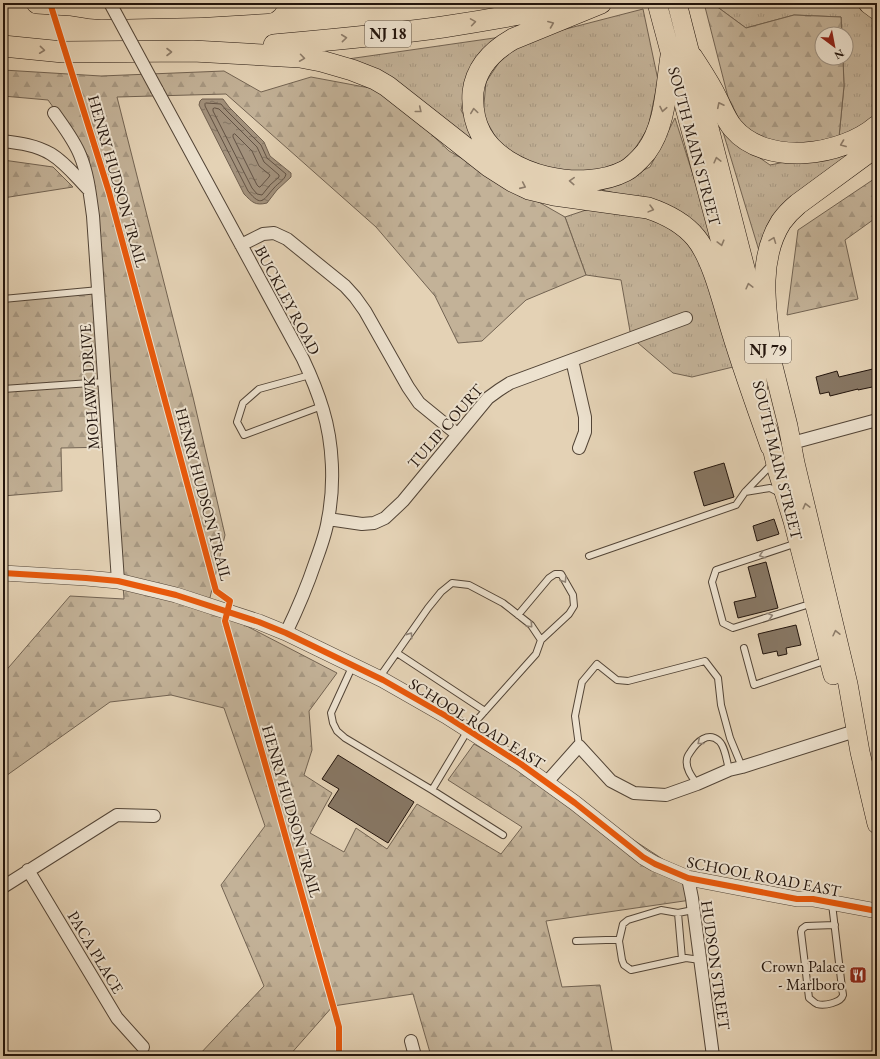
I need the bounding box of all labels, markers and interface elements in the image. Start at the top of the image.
one-way arrow [470,18,476,27]
one-way arrow [548,20,555,28]
road number: NJ 18 [365,21,411,47]
north arrow [814,26,854,66]
one-way arrow [341,34,347,43]
one-way arrow [39,45,45,54]
text: N [832,46,847,63]
one-way arrow [166,48,172,56]
one-way arrow [299,53,305,62]
street label: SOUTH MAIN STREET [663,64,726,228]
street label: HENRY HUDSON TRAIL [83,93,152,270]
one-way arrow [717,102,725,109]
one-way arrow [414,105,421,112]
one-way arrow [660,106,668,112]
one-way arrow [470,108,479,114]
one-way arrow [839,140,846,148]
one-way arrow [714,156,722,163]
one-way arrow [569,176,575,185]
one-way arrow [519,181,527,189]
one-way arrow [647,204,654,213]
one-way arrow [769,237,777,244]
one-way arrow [716,239,725,246]
street label: BUCKLEY ROAD [250,242,325,358]
one-way arrow [746,282,754,289]
street label: MOHAWK DRIVE [75,323,104,450]
road number: NJ 79 [745,337,791,363]
street label: SOUTH MAIN STREET [748,378,808,542]
street label: TULIP COURT [403,380,488,473]
street label: HENRY HUDSON TRAIL [170,405,237,584]
one-way arrow [802,503,810,510]
one-way arrow [758,550,765,559]
one-way arrow [559,576,566,583]
one-way arrow [766,612,773,621]
one-way arrow [525,621,532,628]
one-way arrow [832,630,841,637]
one-way arrow [405,632,412,639]
street label: SCHOOL ROAD EAST [405,673,549,774]
street label: HENRY HUDSON TRAIL [257,723,326,900]
one-way arrow [697,738,704,745]
street label: SCHOOL ROAD EAST [685,851,843,902]
street label: HUDSON STREET [696,899,735,1032]
street label: PACA PLACE [63,907,128,997]
place label: Crown Palace - Marlboro [761,956,845,995]
restaurant icon: Crown Palace - Marlboro [848,965,868,985]

